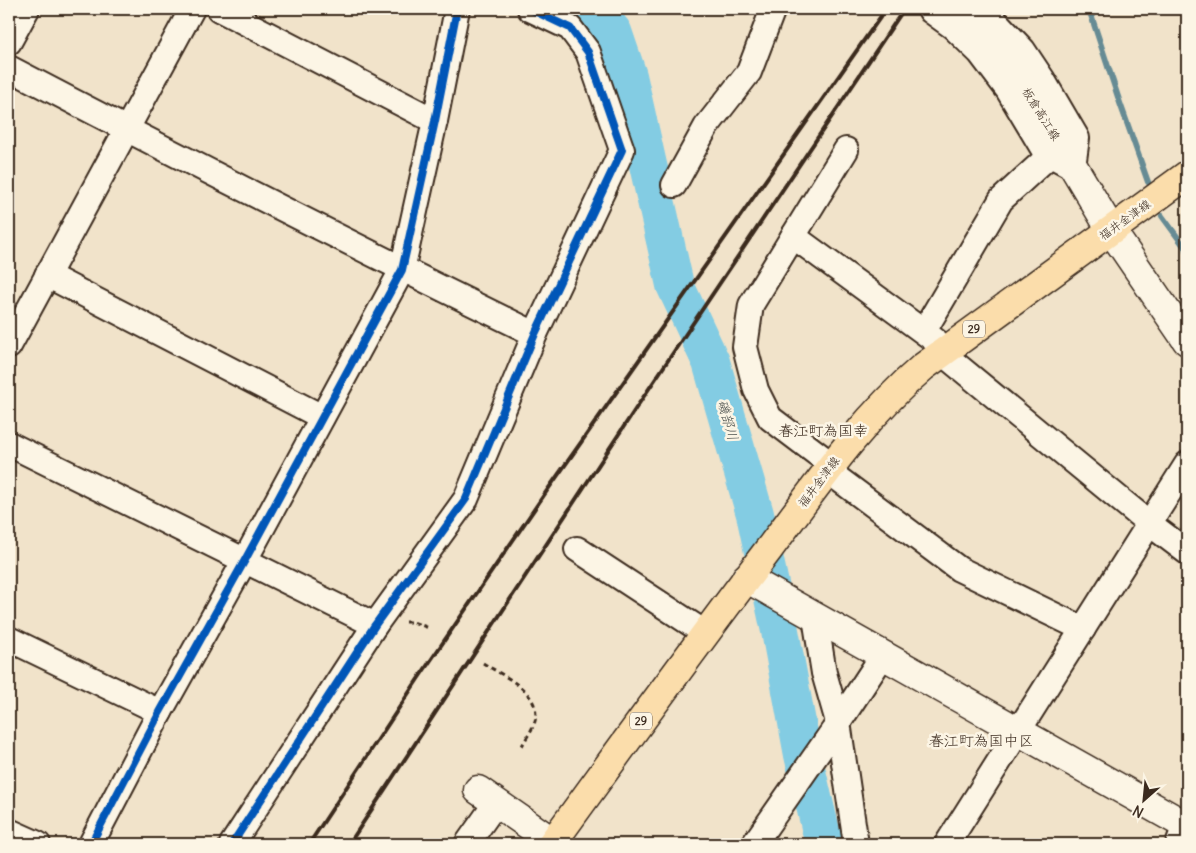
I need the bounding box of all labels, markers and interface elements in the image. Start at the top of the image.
street label: 板倉高江線 [1019,84,1064,143]
street label: 福井金津線 [1096,196,1153,243]
road number: 29 [963,320,985,338]
water label: 磯部川 [714,397,742,443]
district label: 春江町為国幸 [778,421,868,440]
street label: 福井金津線 [795,453,843,510]
road number: 29 [630,712,652,729]
district label: 春江町為国中区 [928,731,1034,750]
north arrow [1118,776,1168,826]
text: N [1130,801,1146,822]

